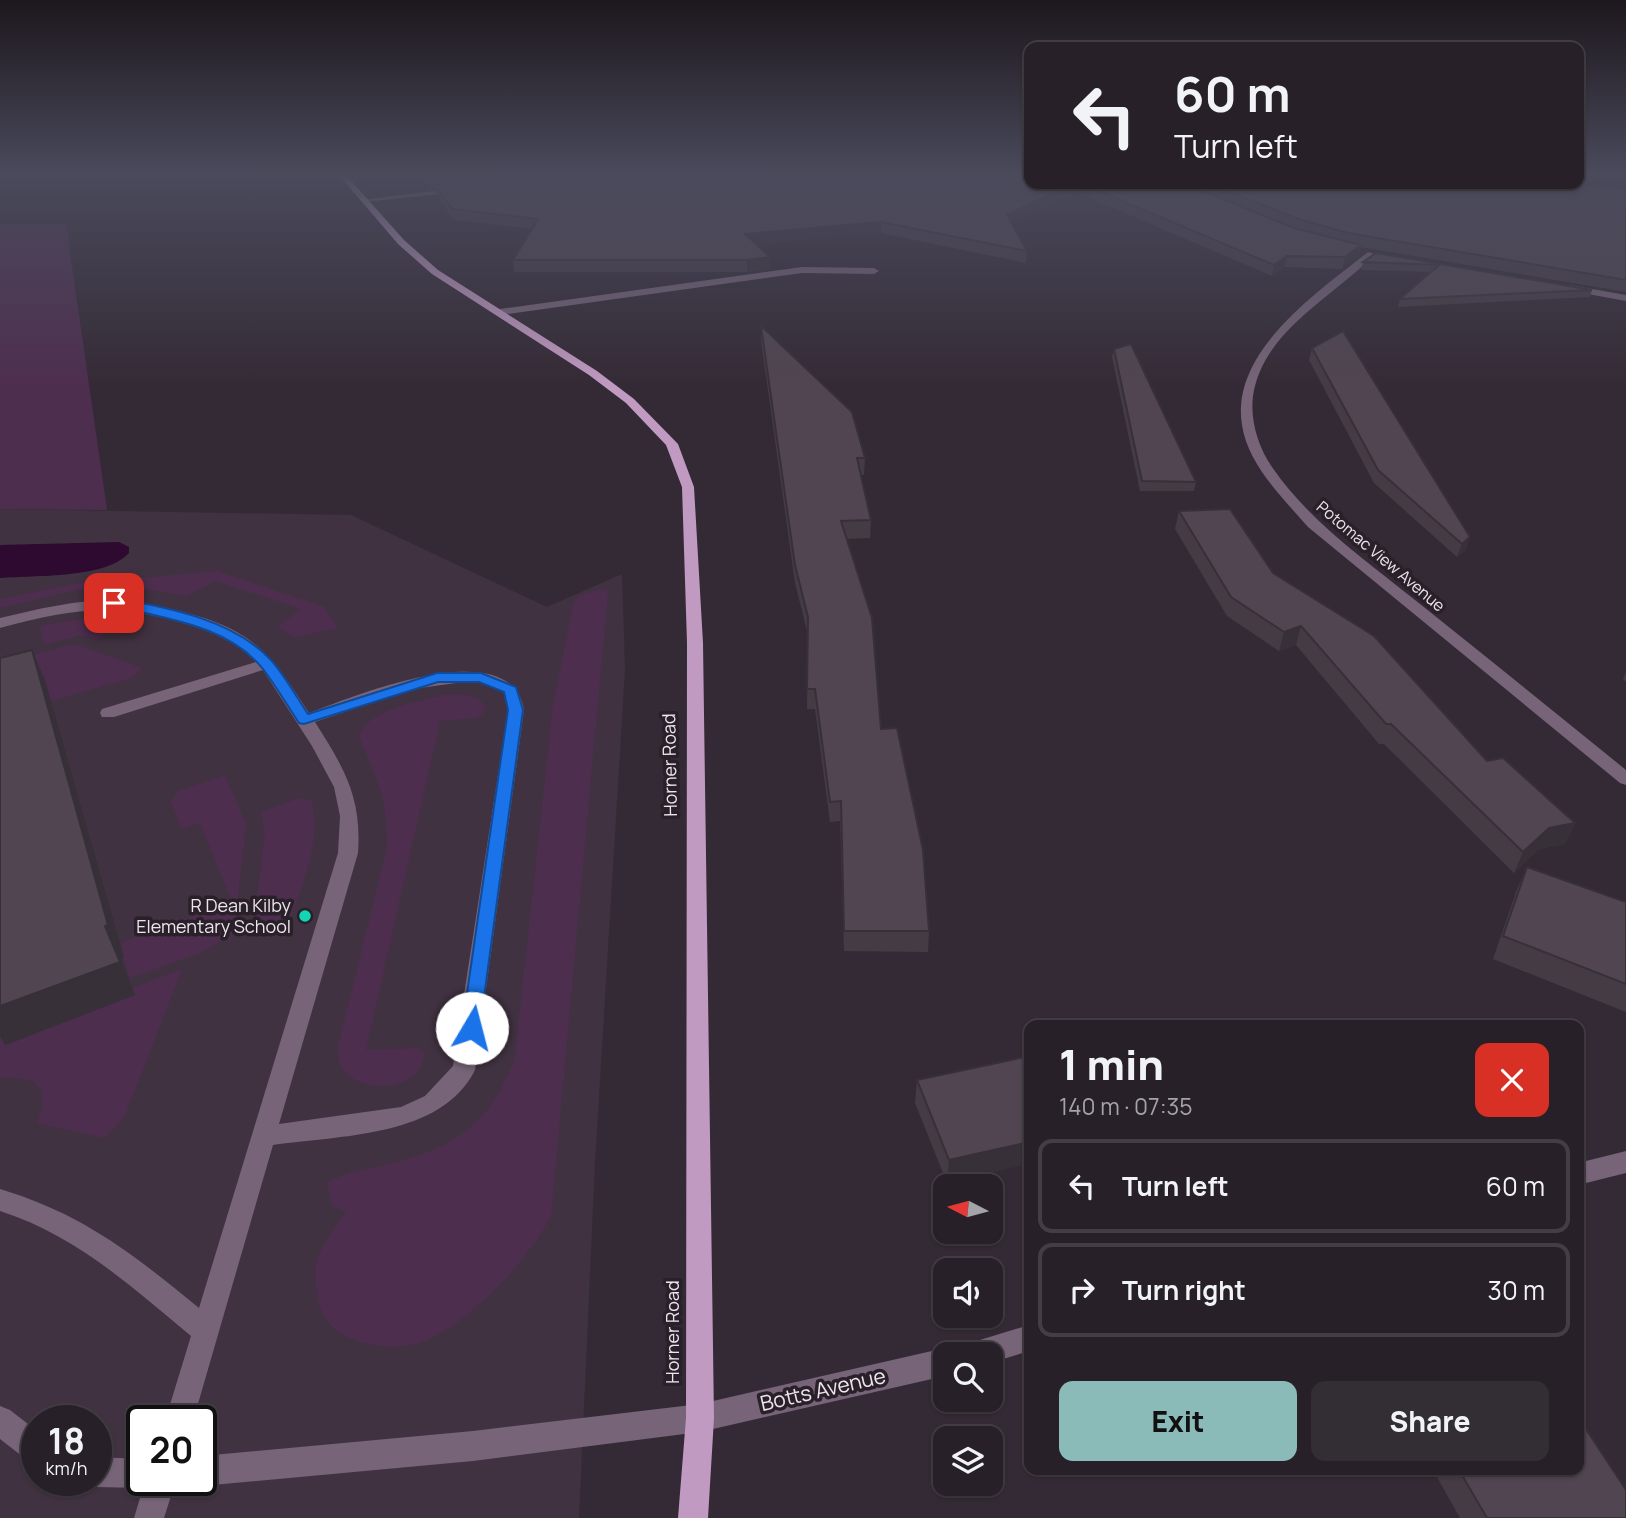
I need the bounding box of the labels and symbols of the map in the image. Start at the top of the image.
street label: Potomac View Avenue [1312,496,1450,616]
pin [84,573,144,633]
street label: Horner Road [656,713,682,817]
place label: R Dean Kilby Elementary School [136,893,291,938]
marker: R Dean Kilby Elementary School [297,908,313,924]
position arrow [435,991,509,1065]
north arrow [933,1174,1003,1244]
street label: Horner Road [660,1280,684,1384]
street label: Botts Avenue [757,1361,888,1417]
speed limit sign: 20 [126,1405,217,1496]

